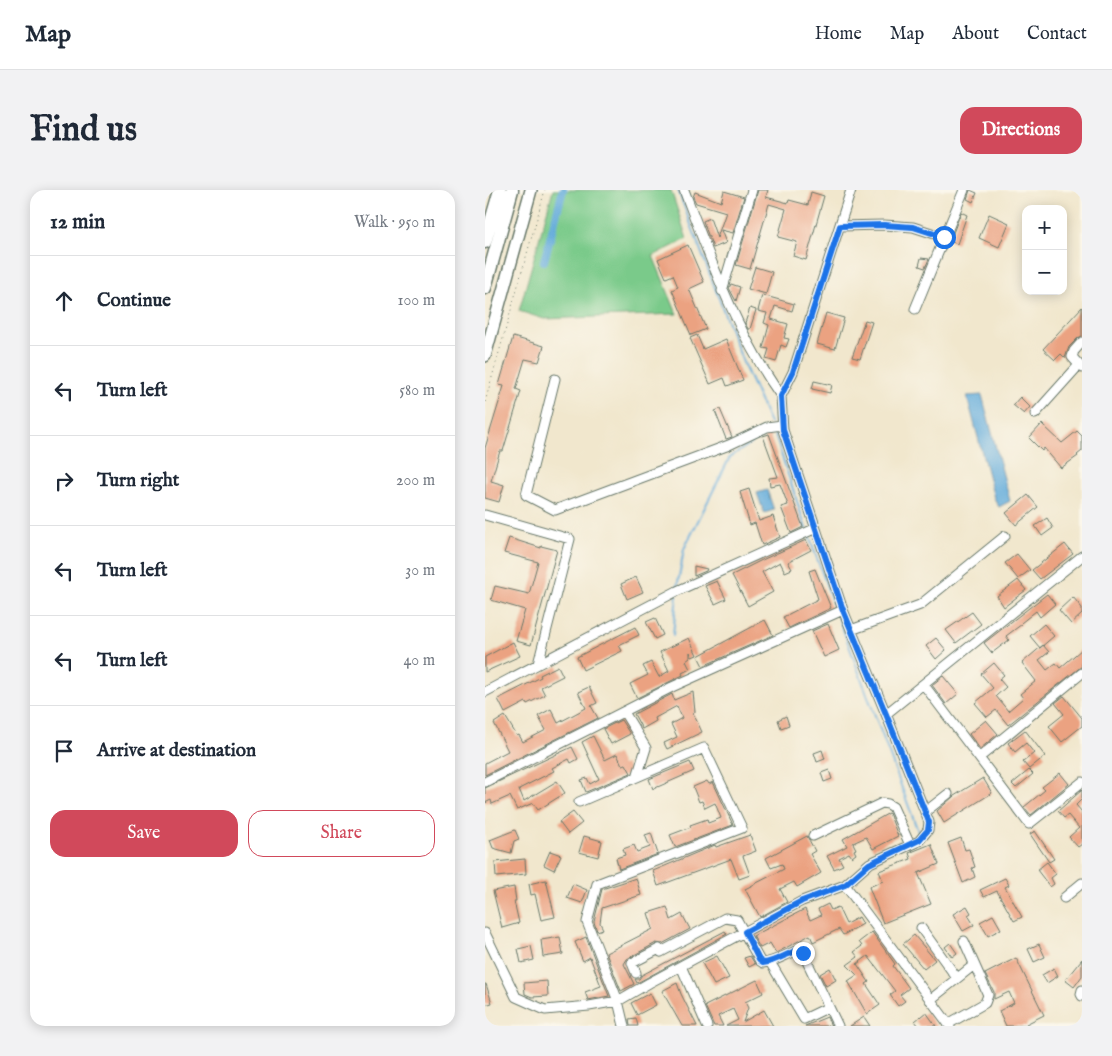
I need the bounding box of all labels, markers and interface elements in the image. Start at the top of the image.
text: Map [25,19,71,50]
text: Home [815,23,862,46]
text: Map [890,23,924,46]
text: About [952,23,999,46]
text: Contact [1027,23,1087,46]
button: Directions [960,107,1082,154]
text: Find us [30,108,137,153]
map controls [1022,205,1067,295]
button: + [1022,205,1067,250]
text: 12 min [50,209,105,236]
text: Walk · 950 m [354,213,435,233]
route start [933,226,956,249]
button: − [1022,250,1067,295]
icon: ahead [50,287,78,315]
text: Continue [97,289,171,313]
text: 100 m [398,291,435,311]
icon: left [50,377,78,405]
text: Turn left [97,379,168,403]
text: 580 m [399,381,435,401]
icon: right [50,467,78,495]
text: Turn right [97,469,179,493]
text: 200 m [396,471,435,491]
icon: left [50,557,78,585]
text: Turn left [97,559,168,583]
text: 30 m [405,561,435,581]
icon: left [50,647,78,675]
text: Turn left [97,649,168,673]
text: 40 m [403,651,435,671]
icon: arrive [50,737,78,765]
text: Arrive at destination [97,739,256,763]
button: Save [50,810,238,857]
button: Share [248,810,435,857]
route end [792,942,815,965]

